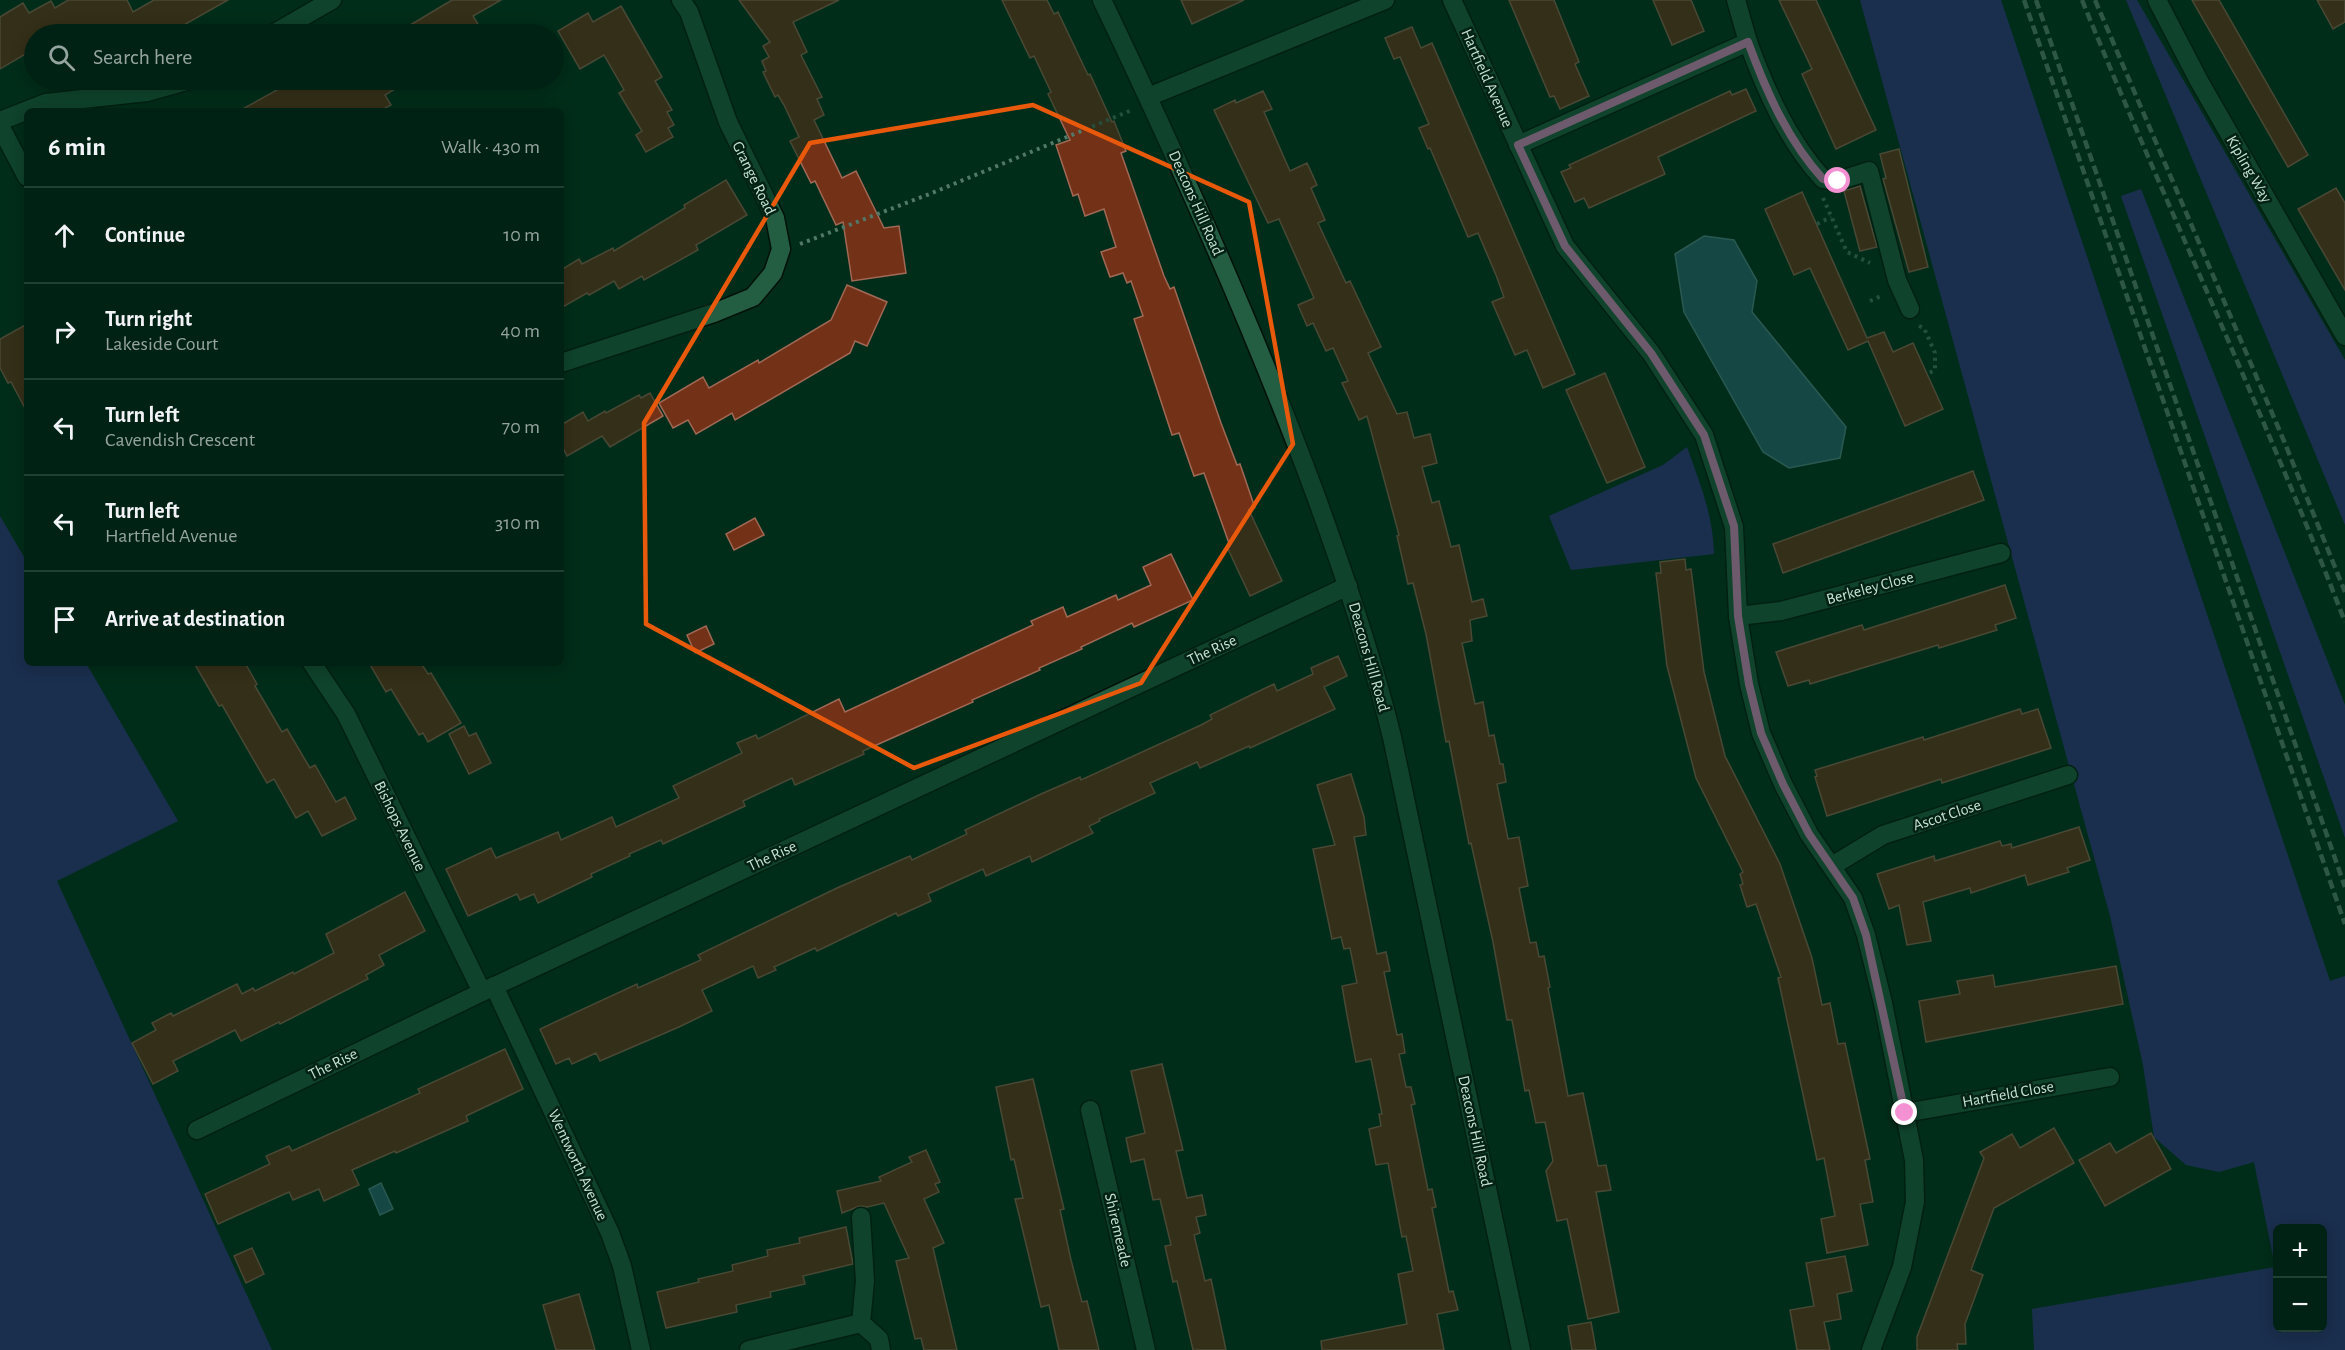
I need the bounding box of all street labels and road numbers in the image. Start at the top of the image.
street label: Hartfield Avenue [1458,26,1516,130]
street label: Kipling Way [2223,133,2275,206]
street label: Grange Road [729,139,779,217]
street label: Deacons Hill Road [1166,148,1226,258]
street label: Berkeley Close [1825,569,1916,608]
street label: Deacons Hill Road [1346,601,1392,713]
street label: The Rise [1185,632,1239,668]
street label: Bishops Avenue [371,778,429,874]
street label: Ascot Close [1911,797,1983,833]
street label: The Rise [745,838,799,874]
street label: The Rise [306,1045,360,1083]
street label: Deacons Hill Road [1455,1074,1495,1188]
street label: Hartfield Close [1961,1078,2055,1110]
street label: Wentworth Avenue [545,1107,611,1223]
street label: Shiremeade [1102,1191,1134,1269]

